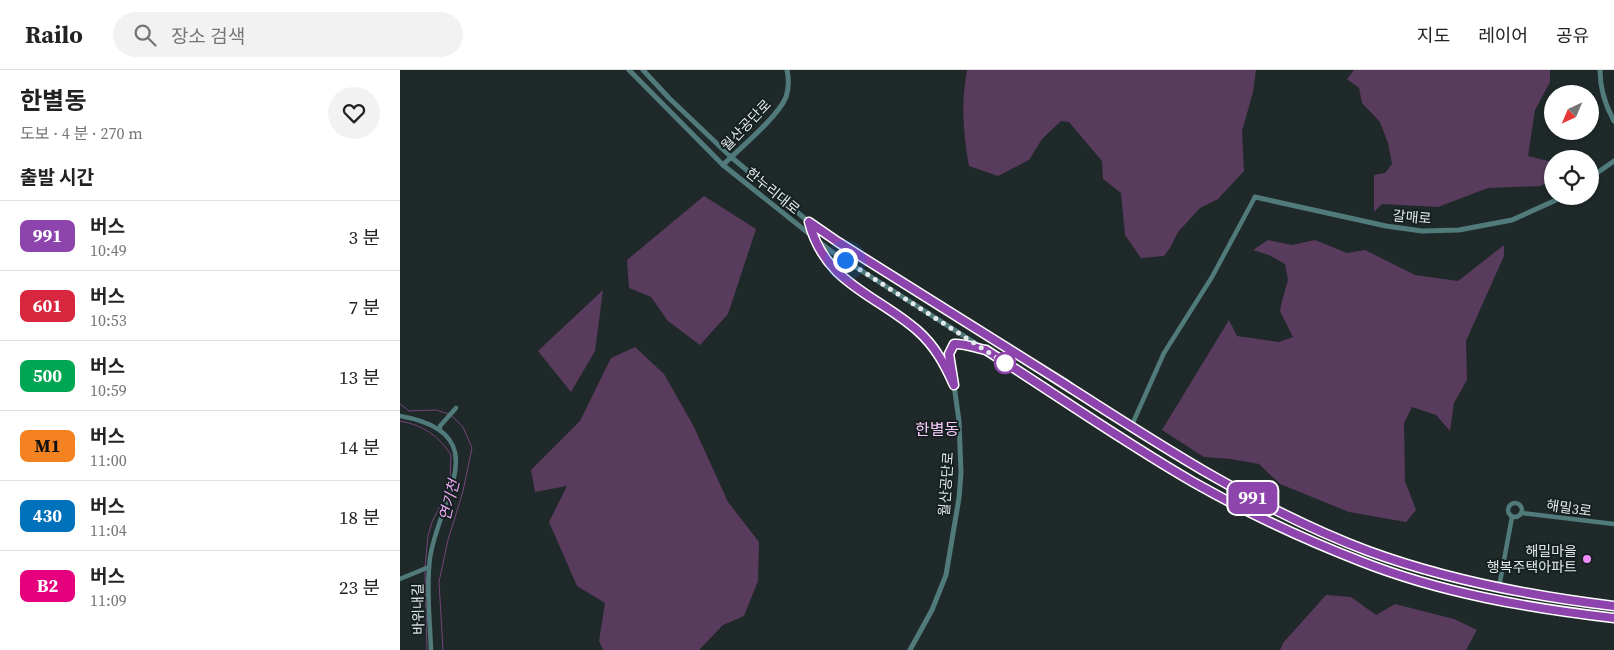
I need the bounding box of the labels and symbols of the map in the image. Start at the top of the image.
north arrow [1544,85,1599,140]
street label: 월산공단로 [716,95,776,155]
street label: 한누리대로 [742,163,804,219]
street label: 갈매로 [1392,205,1432,229]
your location [833,248,858,273]
unlabelled marker [994,352,1016,374]
district label: 한별동 [915,418,959,440]
street label: 월산공단로 [934,451,958,517]
water label: 연기천 [434,475,465,523]
line badge: 991 [1224,482,1282,514]
street label: 해밀3로 [1545,495,1593,521]
place label: 해밀마을 행복주택아파트 [1487,541,1577,577]
marker: 해밀마을 행복주택아파트 [1581,553,1593,565]
street label: 바위내길 [408,583,428,635]

